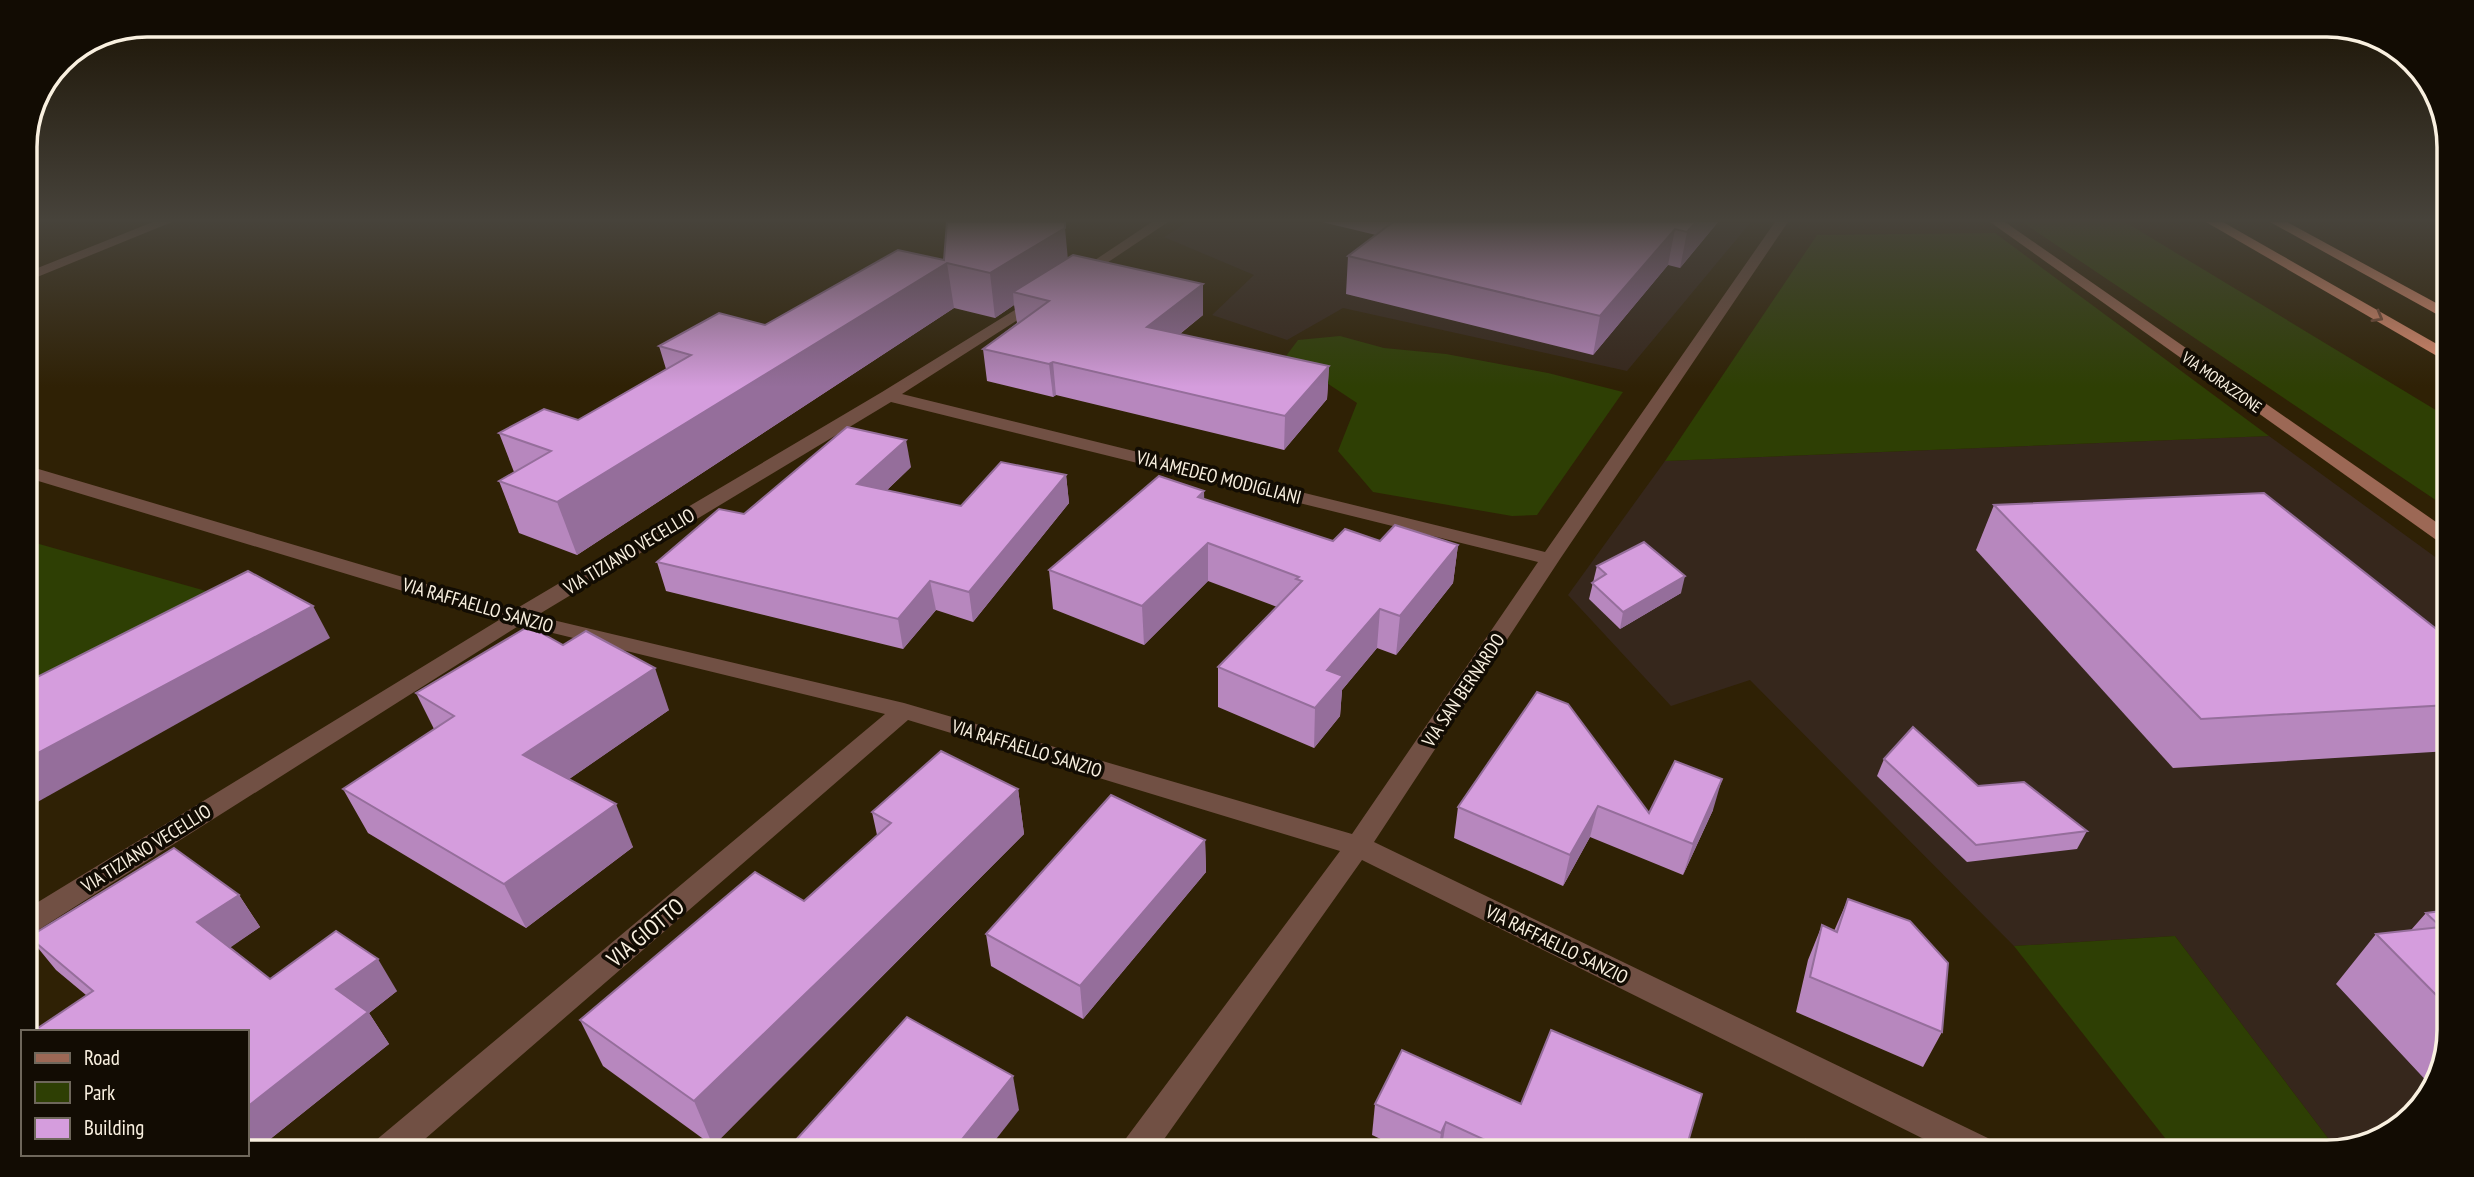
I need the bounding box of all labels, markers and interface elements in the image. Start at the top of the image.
one-way arrow [2370,309,2383,322]
street label: VIA MORAZZONE [2177,347,2266,417]
street label: VIA AMEDEO MODIGLIANI [1133,445,1304,509]
street label: VIA TIZIANO VECELLIO [558,502,699,600]
street label: VIA RAFFAELLO SANZIO [399,572,556,638]
street label: VIA SAN BERNARDO [1416,629,1510,752]
street label: VIA RAFFAELLO SANZIO [948,713,1105,782]
street label: VIA TIZIANO VECELLIO [76,798,215,898]
street label: VIA GIOTTO [600,891,690,973]
street label: VIA RAFFAELLO SANZIO [1481,899,1632,989]
legend [21,1030,248,1156]
text: Road [84,1044,120,1071]
text: Park [84,1079,115,1106]
text: Building [84,1114,144,1141]

